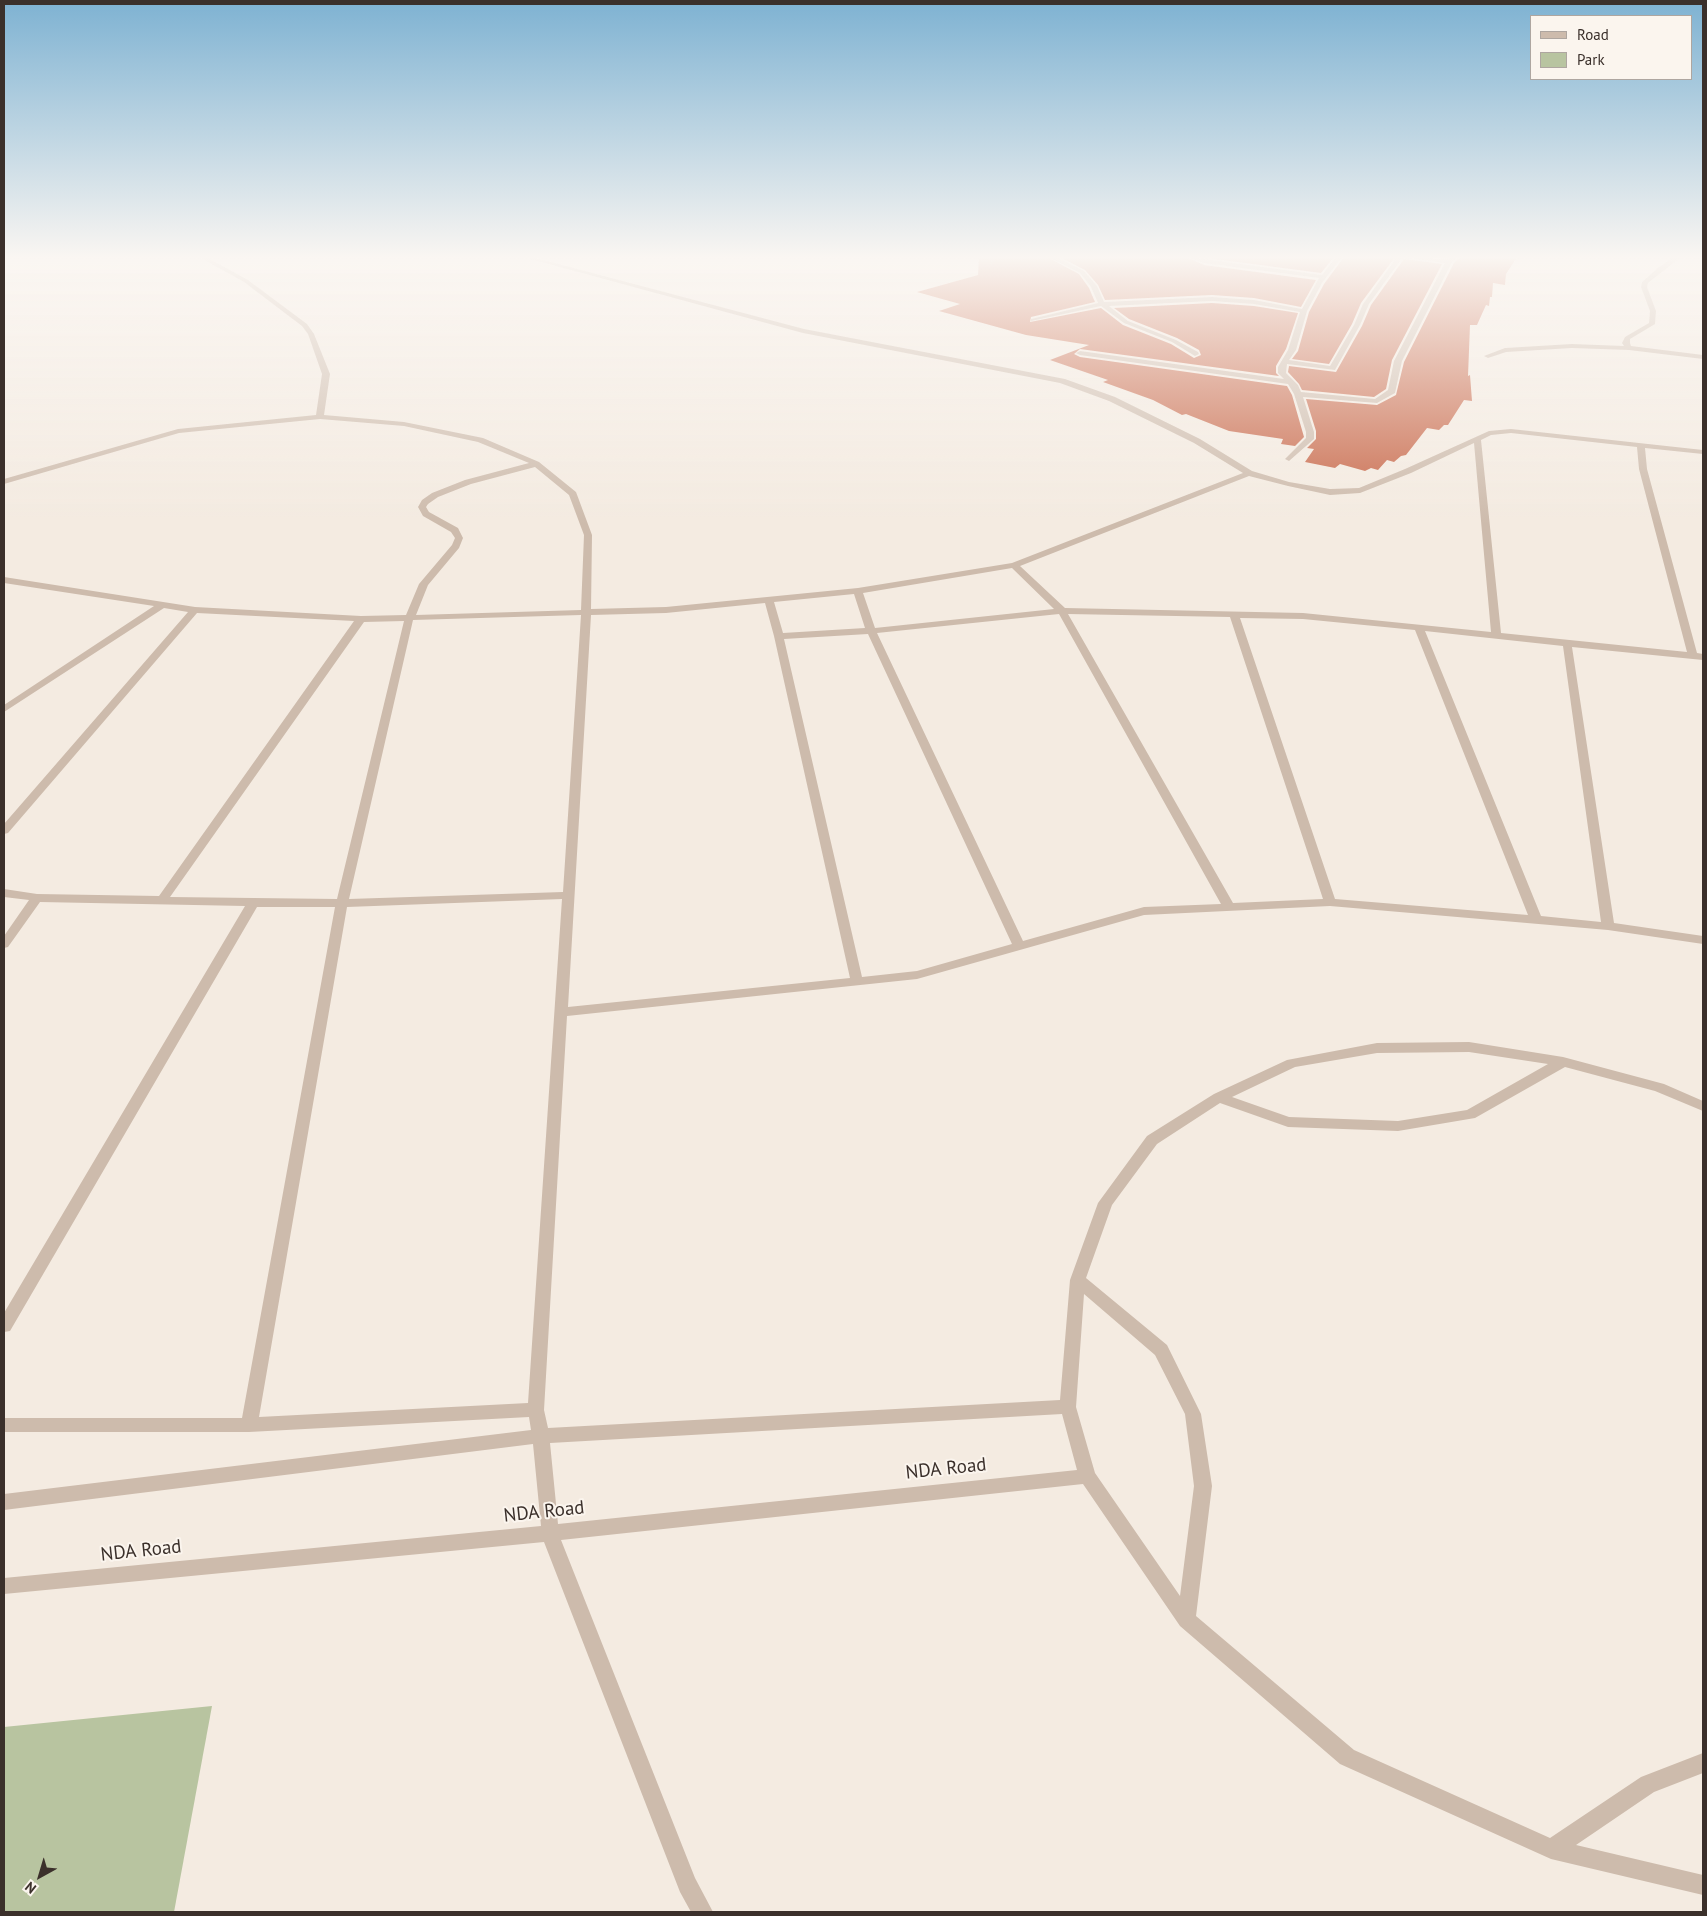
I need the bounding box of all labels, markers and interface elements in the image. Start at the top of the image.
legend [1530,15,1692,80]
text: Road [1577,25,1609,44]
text: Park [1577,50,1605,69]
street label: NDA Road [904,1453,988,1485]
street label: NDA Road [502,1496,586,1528]
street label: NDA Road [99,1535,183,1567]
north arrow [15,1851,65,1901]
text: N [21,1878,40,1898]

